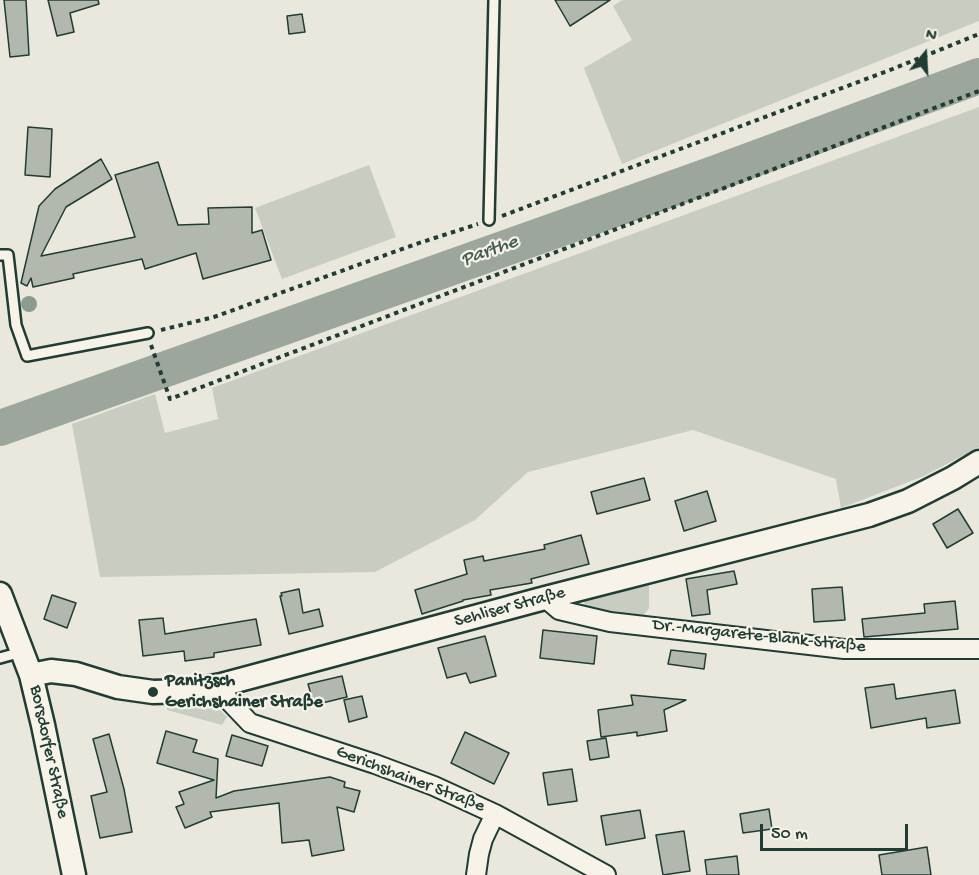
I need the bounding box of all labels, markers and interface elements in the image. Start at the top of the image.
north arrow [895,24,955,84]
text: N [923,26,939,47]
water label: Parthe [458,231,522,273]
street label: Sehliser Straße [452,583,568,633]
street label: Dr.-Margarete-Blank-Straße [651,615,867,659]
place label: Panitzsch Gerichshainer Straße [165,671,323,714]
street label: Borsdorfer Straße [23,683,73,821]
marker: Panitzsch Gerichshainer Straße [146,685,160,699]
street label: Gerichshainer Straße [333,742,487,818]
scale bar [763,812,912,850]
text: 50 m [771,824,808,845]

